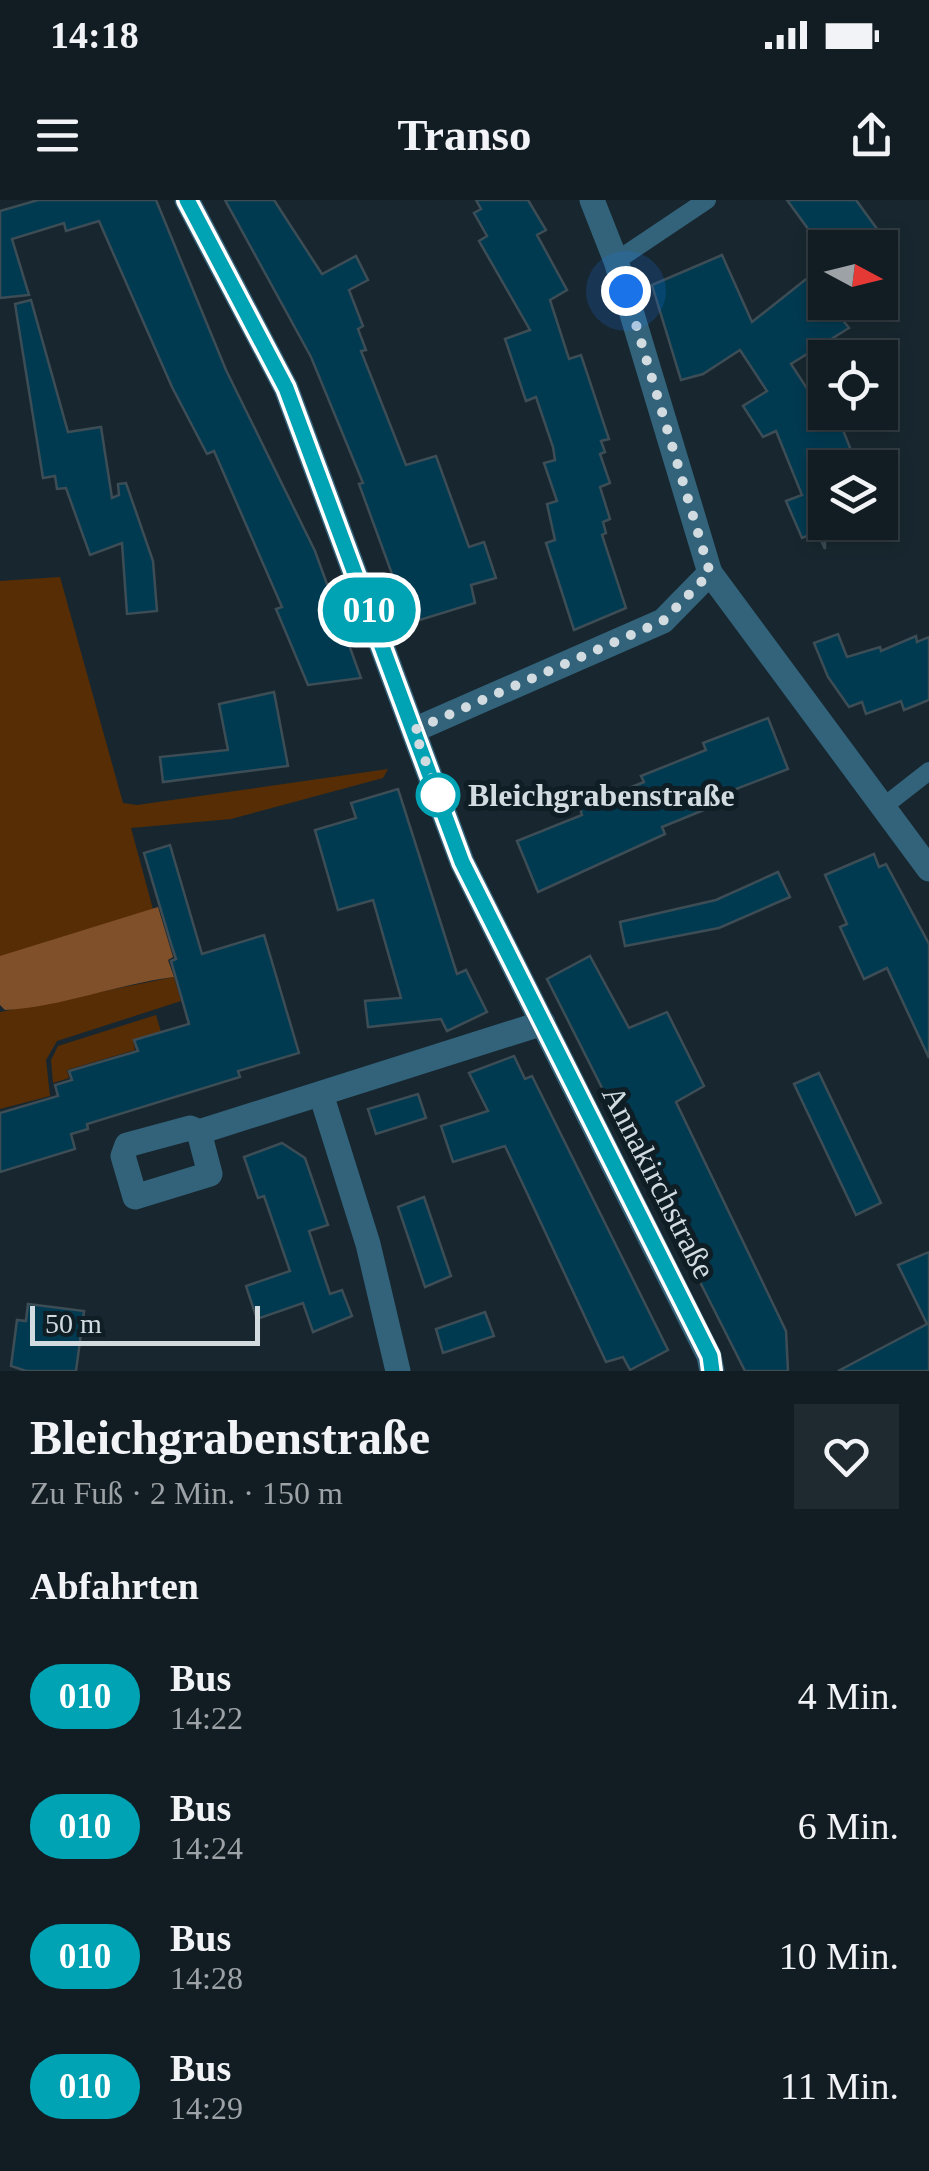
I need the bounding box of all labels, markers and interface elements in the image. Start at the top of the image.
text: 14:18 [50,14,139,56]
icon: menu [30,108,85,163]
icon: share [844,108,899,163]
text: Transo [397,110,532,160]
north arrow [808,230,898,320]
map controls [808,230,898,540]
your location [601,266,651,316]
button: locate [808,340,898,430]
button: layers [808,450,898,540]
line badge: 010 [312,578,426,642]
text: 010 [343,591,395,630]
marker: Bleichgrabenstraße [417,774,459,816]
place label: Bleichgrabenstraße [468,777,735,813]
street label: Annakirchstraße [595,1080,723,1284]
scale bar [30,1301,260,1346]
text: 50 m [45,1308,102,1339]
button: heart [794,1404,899,1509]
text: Bleichgrabenstraße [30,1411,430,1464]
text: Zu Fuß · 2 Min. · 150 m [30,1475,343,1511]
text: Abfahrten [30,1565,199,1607]
text: Bus [170,1657,231,1699]
text: 4 Min. [798,1675,899,1717]
text: 010 [59,1677,111,1716]
text: 14:22 [170,1700,243,1736]
text: Bus [170,1787,231,1829]
text: 6 Min. [798,1805,899,1847]
text: 010 [59,1807,111,1846]
text: 14:24 [170,1830,243,1866]
text: Bus [170,1917,231,1959]
text: 10 Min. [779,1935,899,1977]
text: 010 [59,1937,111,1976]
text: 14:28 [170,1960,243,1996]
text: Bus [170,2047,231,2089]
text: 11 Min. [780,2065,899,2107]
text: 010 [59,2067,111,2106]
text: 14:29 [170,2090,243,2126]

